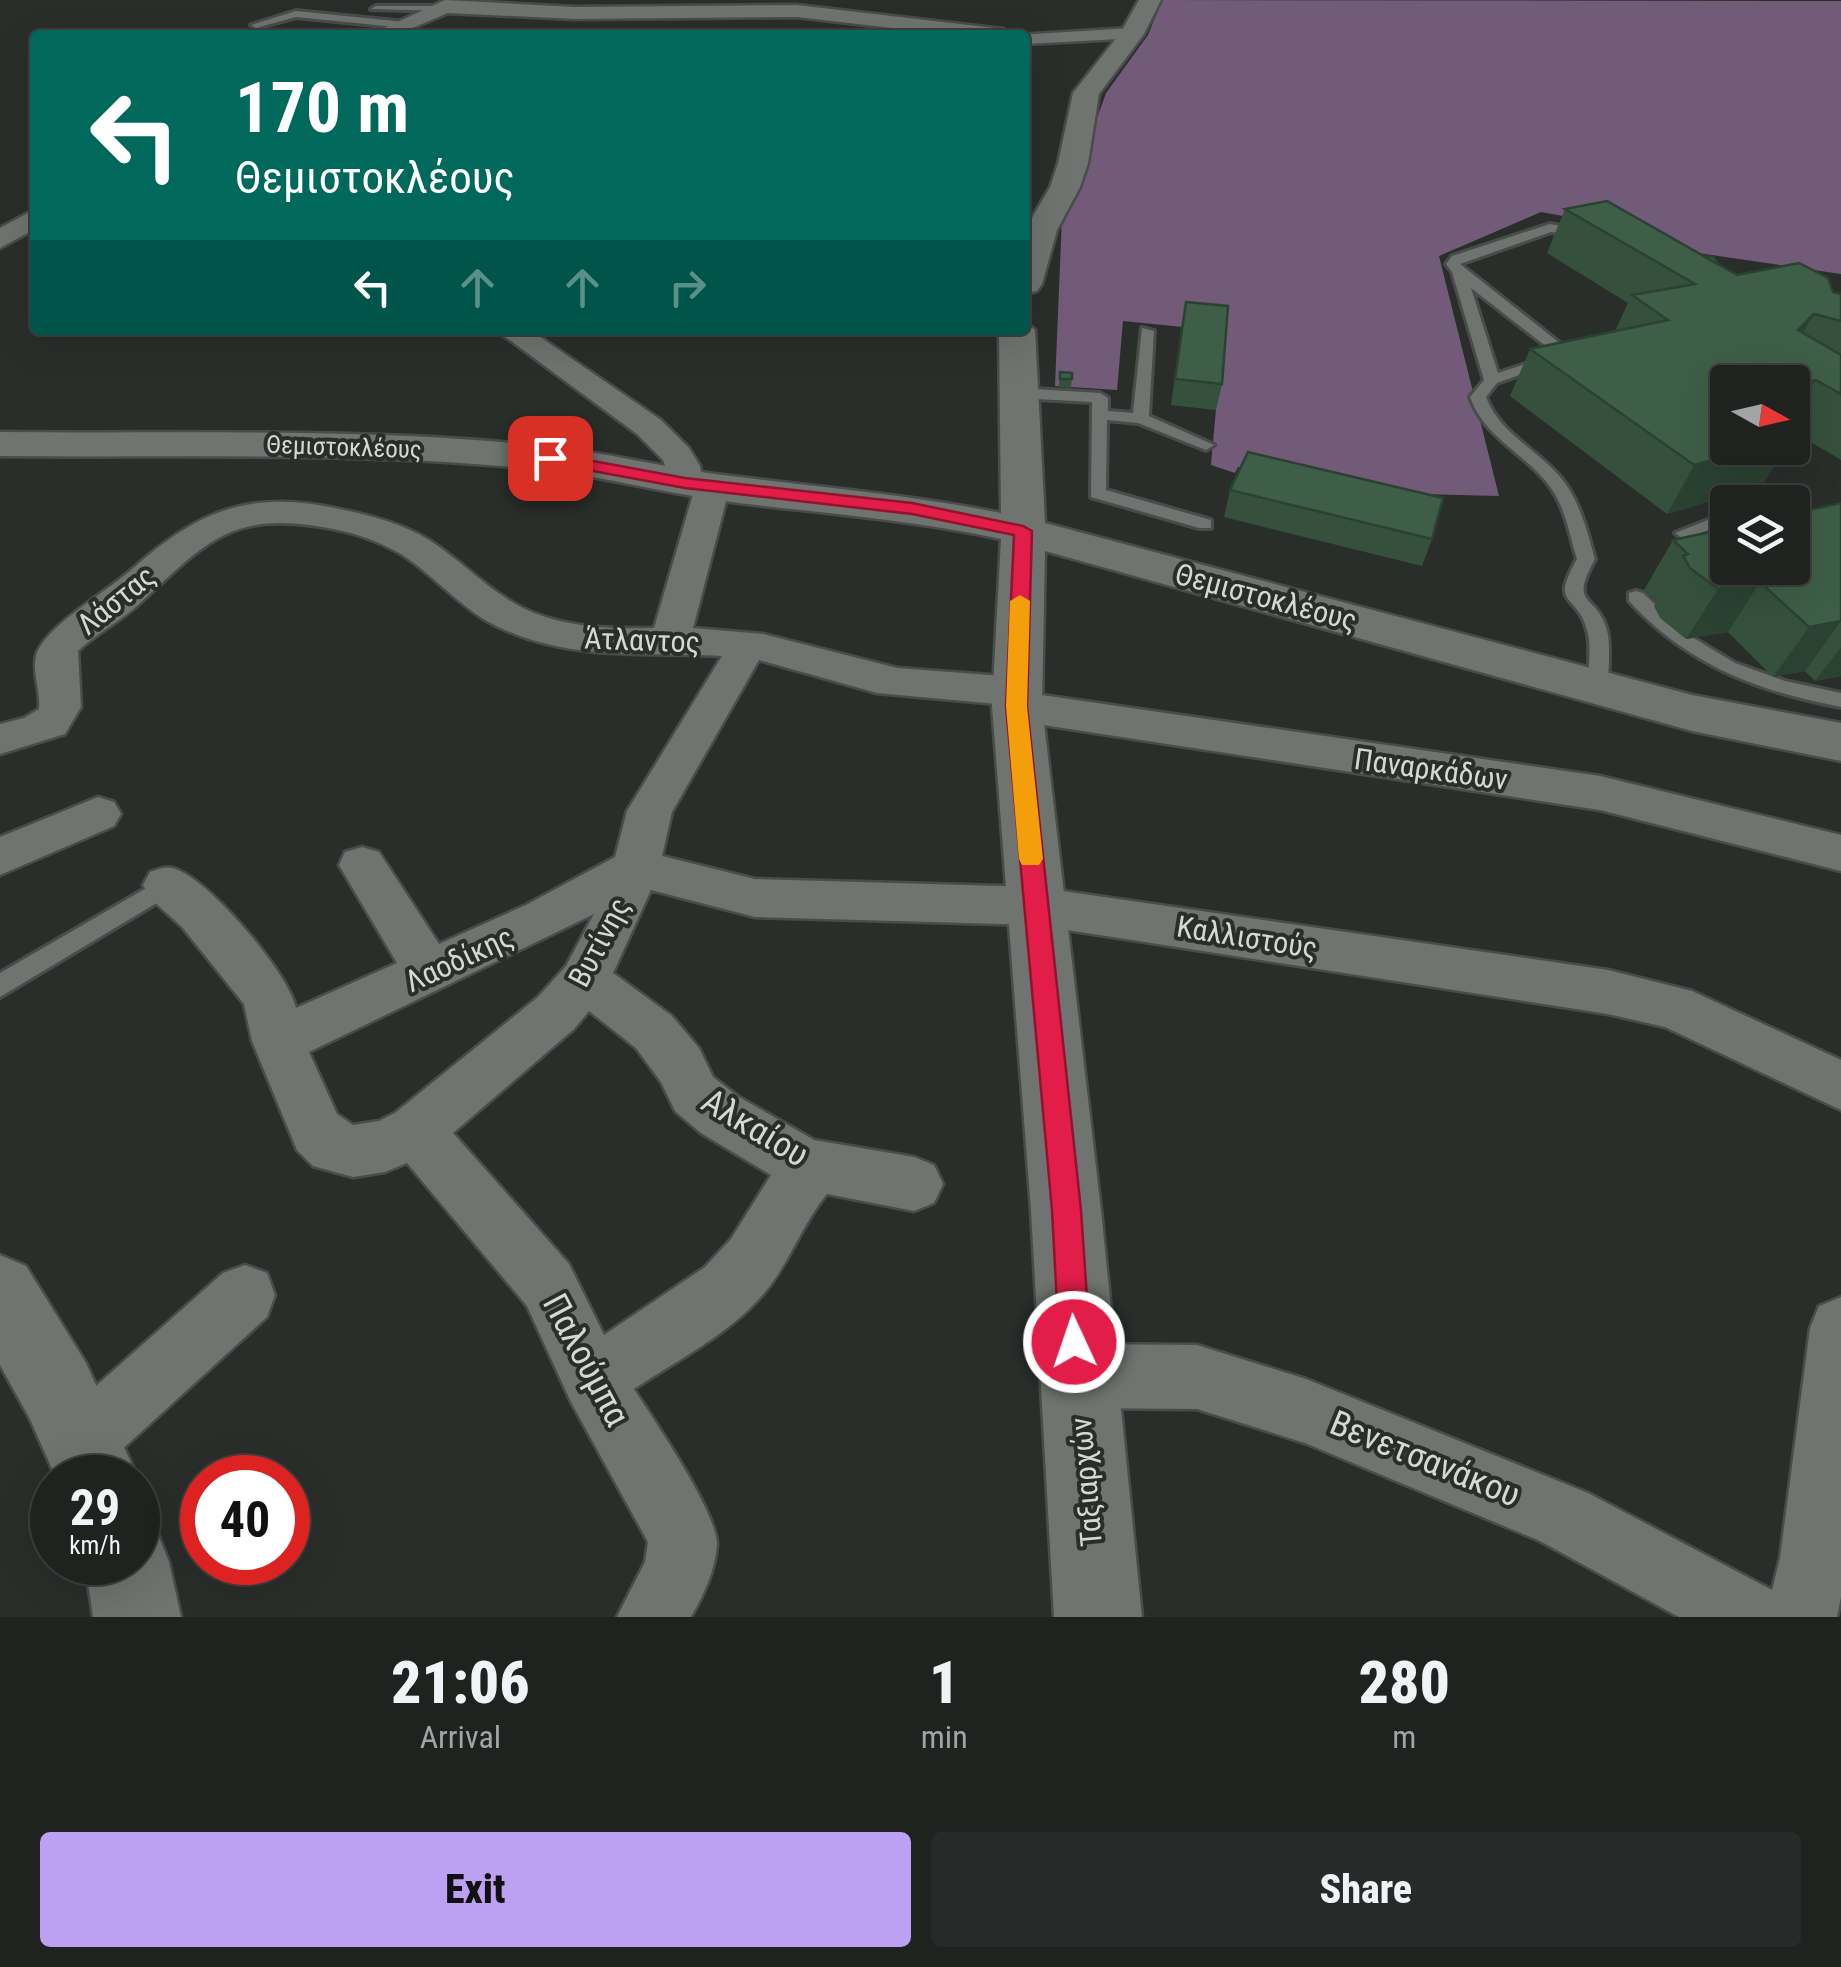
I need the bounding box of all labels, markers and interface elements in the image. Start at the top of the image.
text: 170 m [235,67,409,149]
icon: left [70,70,200,200]
text: Θεμιστοκλέους [235,151,515,204]
icon: left [345,260,400,315]
icon: ahead [450,260,505,315]
icon: ahead [555,260,610,315]
icon: right [660,260,715,315]
north arrow [1710,365,1810,465]
map controls [1710,365,1810,585]
pin [508,416,593,501]
street label: Θεμιστοκλέους [266,430,422,464]
icon: arrive [523,431,578,486]
button: layers [1710,485,1810,585]
street label: Θεμιστοκλέους [1171,556,1361,638]
street label: Λάστας [70,558,162,642]
street label: Άτλαντος [584,620,700,660]
street label: Παναρκάδων [1352,741,1510,797]
street label: Βυτίνης [561,892,637,992]
street label: Καλλιστούς [1174,909,1320,965]
street label: Λαοδίκης [400,919,518,999]
street label: Αλκαίου [694,1080,816,1176]
street label: Παλούμπα [534,1287,638,1433]
position arrow [1022,1290,1126,1394]
street label: Βενετσανάκου [1324,1402,1526,1516]
street label: Ταξιαρχών [1063,1416,1109,1548]
speed limit sign: 40 [180,1455,310,1585]
text: 29 [70,1479,120,1537]
text: km/h [69,1531,121,1560]
text: 21:06 [391,1647,530,1718]
text: 1 [929,1647,959,1718]
text: 280 [1359,1647,1450,1718]
text: Arrival [420,1718,501,1756]
text: min [921,1718,968,1756]
text: m [1392,1718,1416,1756]
button: Exit [40,1832,911,1947]
button: Share [931,1832,1801,1947]

